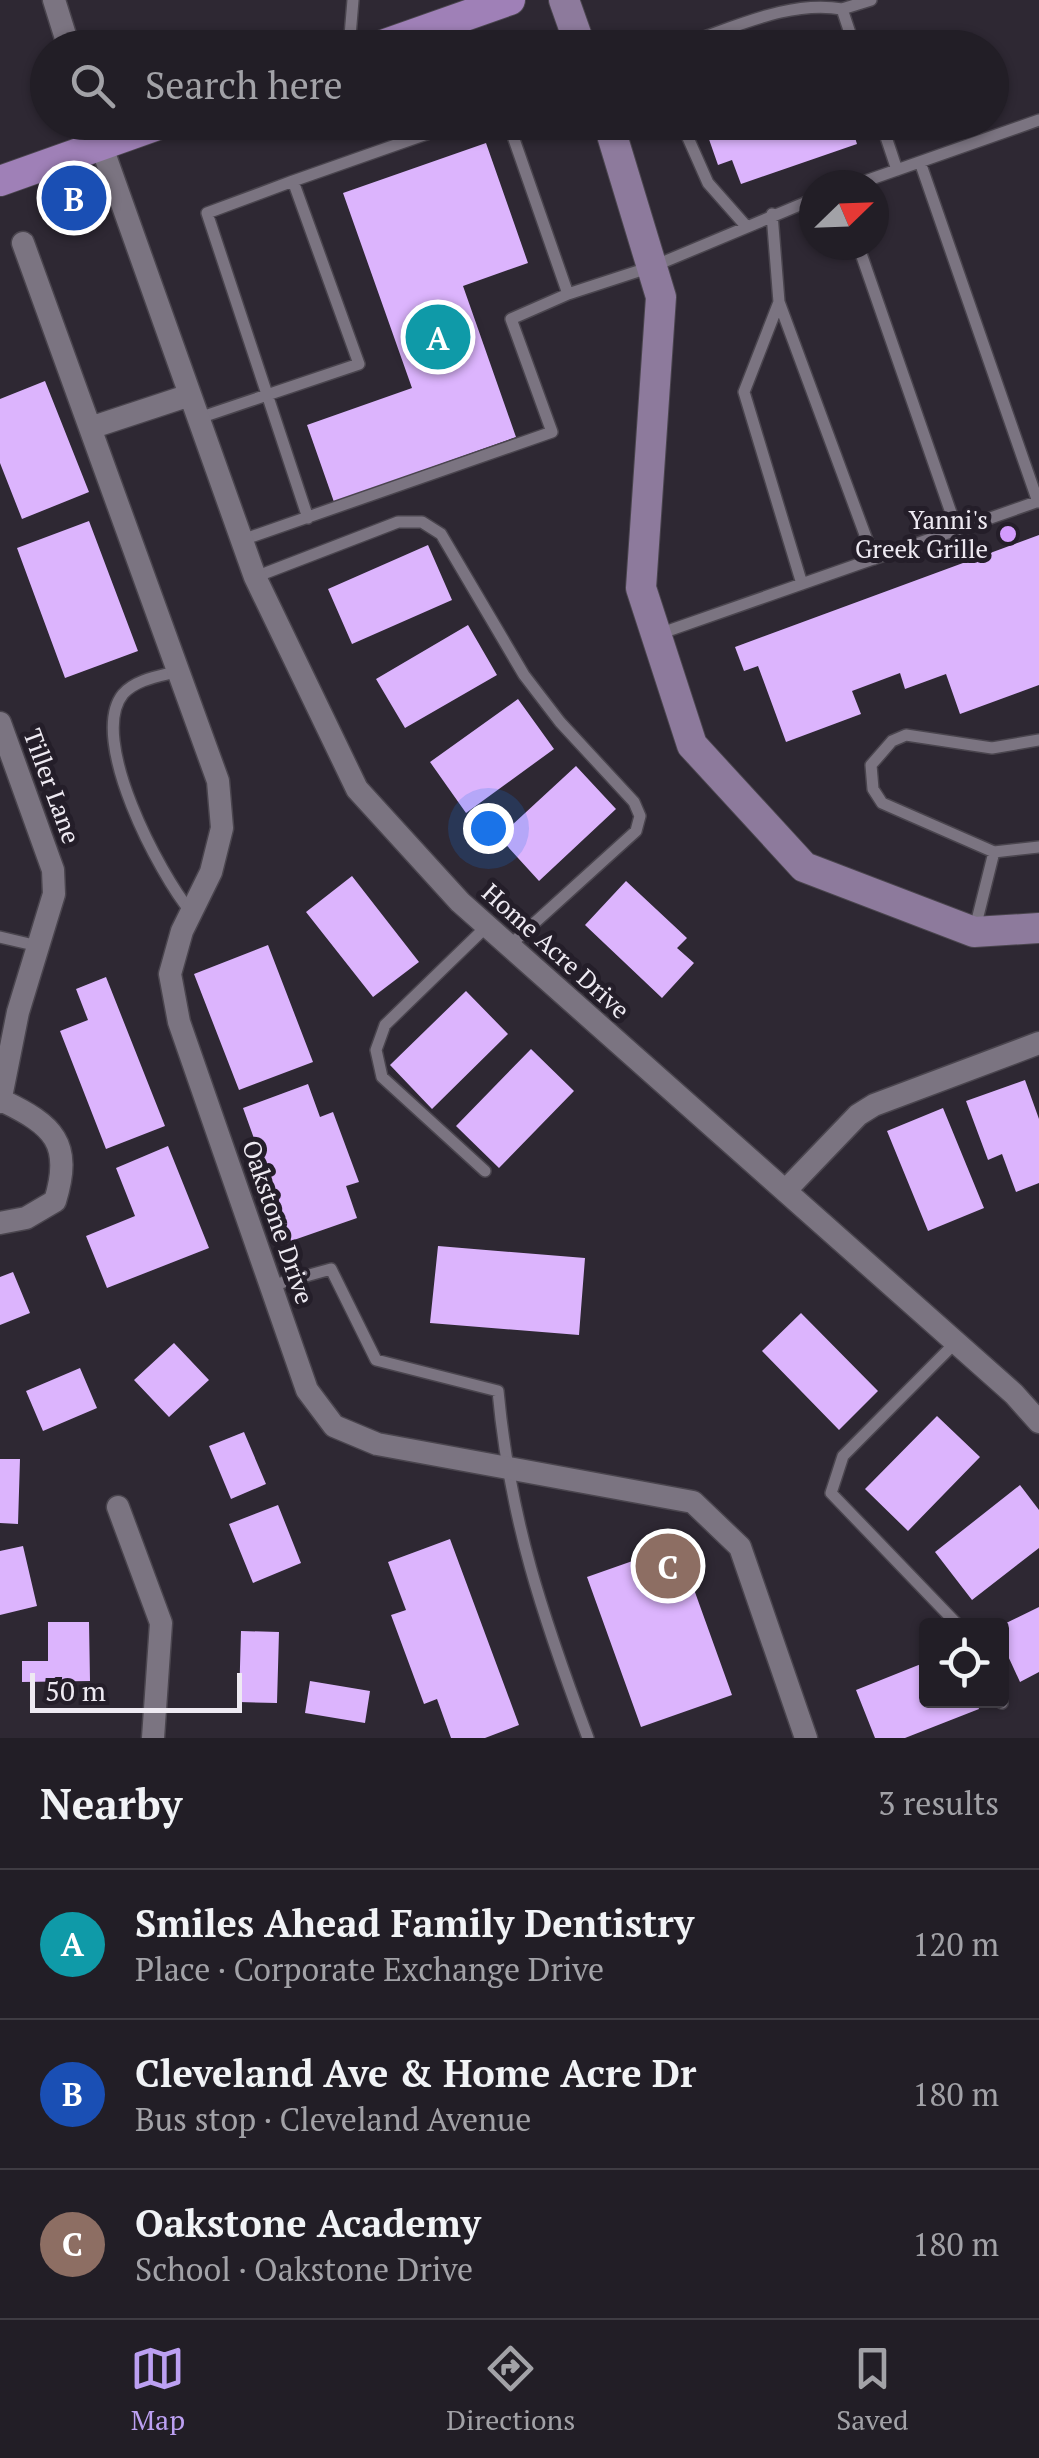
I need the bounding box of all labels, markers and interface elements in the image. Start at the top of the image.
search box [30,30,1009,140]
icon: search [65,58,120,113]
text: Search here [145,60,343,110]
pin: B [42,160,106,236]
north arrow [799,170,889,260]
pin: A [406,300,470,374]
place label: Yanni's Greek Grille [855,503,988,565]
marker: Yanni's Greek Grille [997,523,1019,545]
street label: Tiller Lane [16,724,89,848]
your location [463,803,514,854]
street label: Home Acre Drive [476,876,637,1026]
street label: Oakstone Drive [235,1136,322,1308]
pin: C [636,1528,700,1604]
map controls [919,1618,1009,1708]
button: locate [919,1618,1009,1708]
scale bar [30,1668,242,1712]
text: 50 m [45,1672,106,1709]
text: Nearby [40,1775,182,1831]
text: 3 results [878,1782,999,1824]
text: Smiles Ahead Family Dentistry [135,1898,694,1948]
text: A [61,1923,84,1965]
text: 120 m [912,1923,999,1965]
text: Place · Corporate Exchange Drive [135,1948,604,1990]
text: Cleveland Ave & Home Acre Dr [135,2048,696,2098]
text: B [62,2073,83,2115]
text: 180 m [912,2073,999,2115]
text: Bus stop · Cleveland Avenue [135,2098,531,2140]
text: Oakstone Academy [135,2198,481,2248]
text: C [62,2223,83,2265]
text: 180 m [912,2223,999,2265]
text: School · Oakstone Drive [135,2248,473,2290]
tab: Map [130,2341,185,2438]
tab: Directions [446,2341,575,2438]
tab: Saved [836,2341,909,2438]

